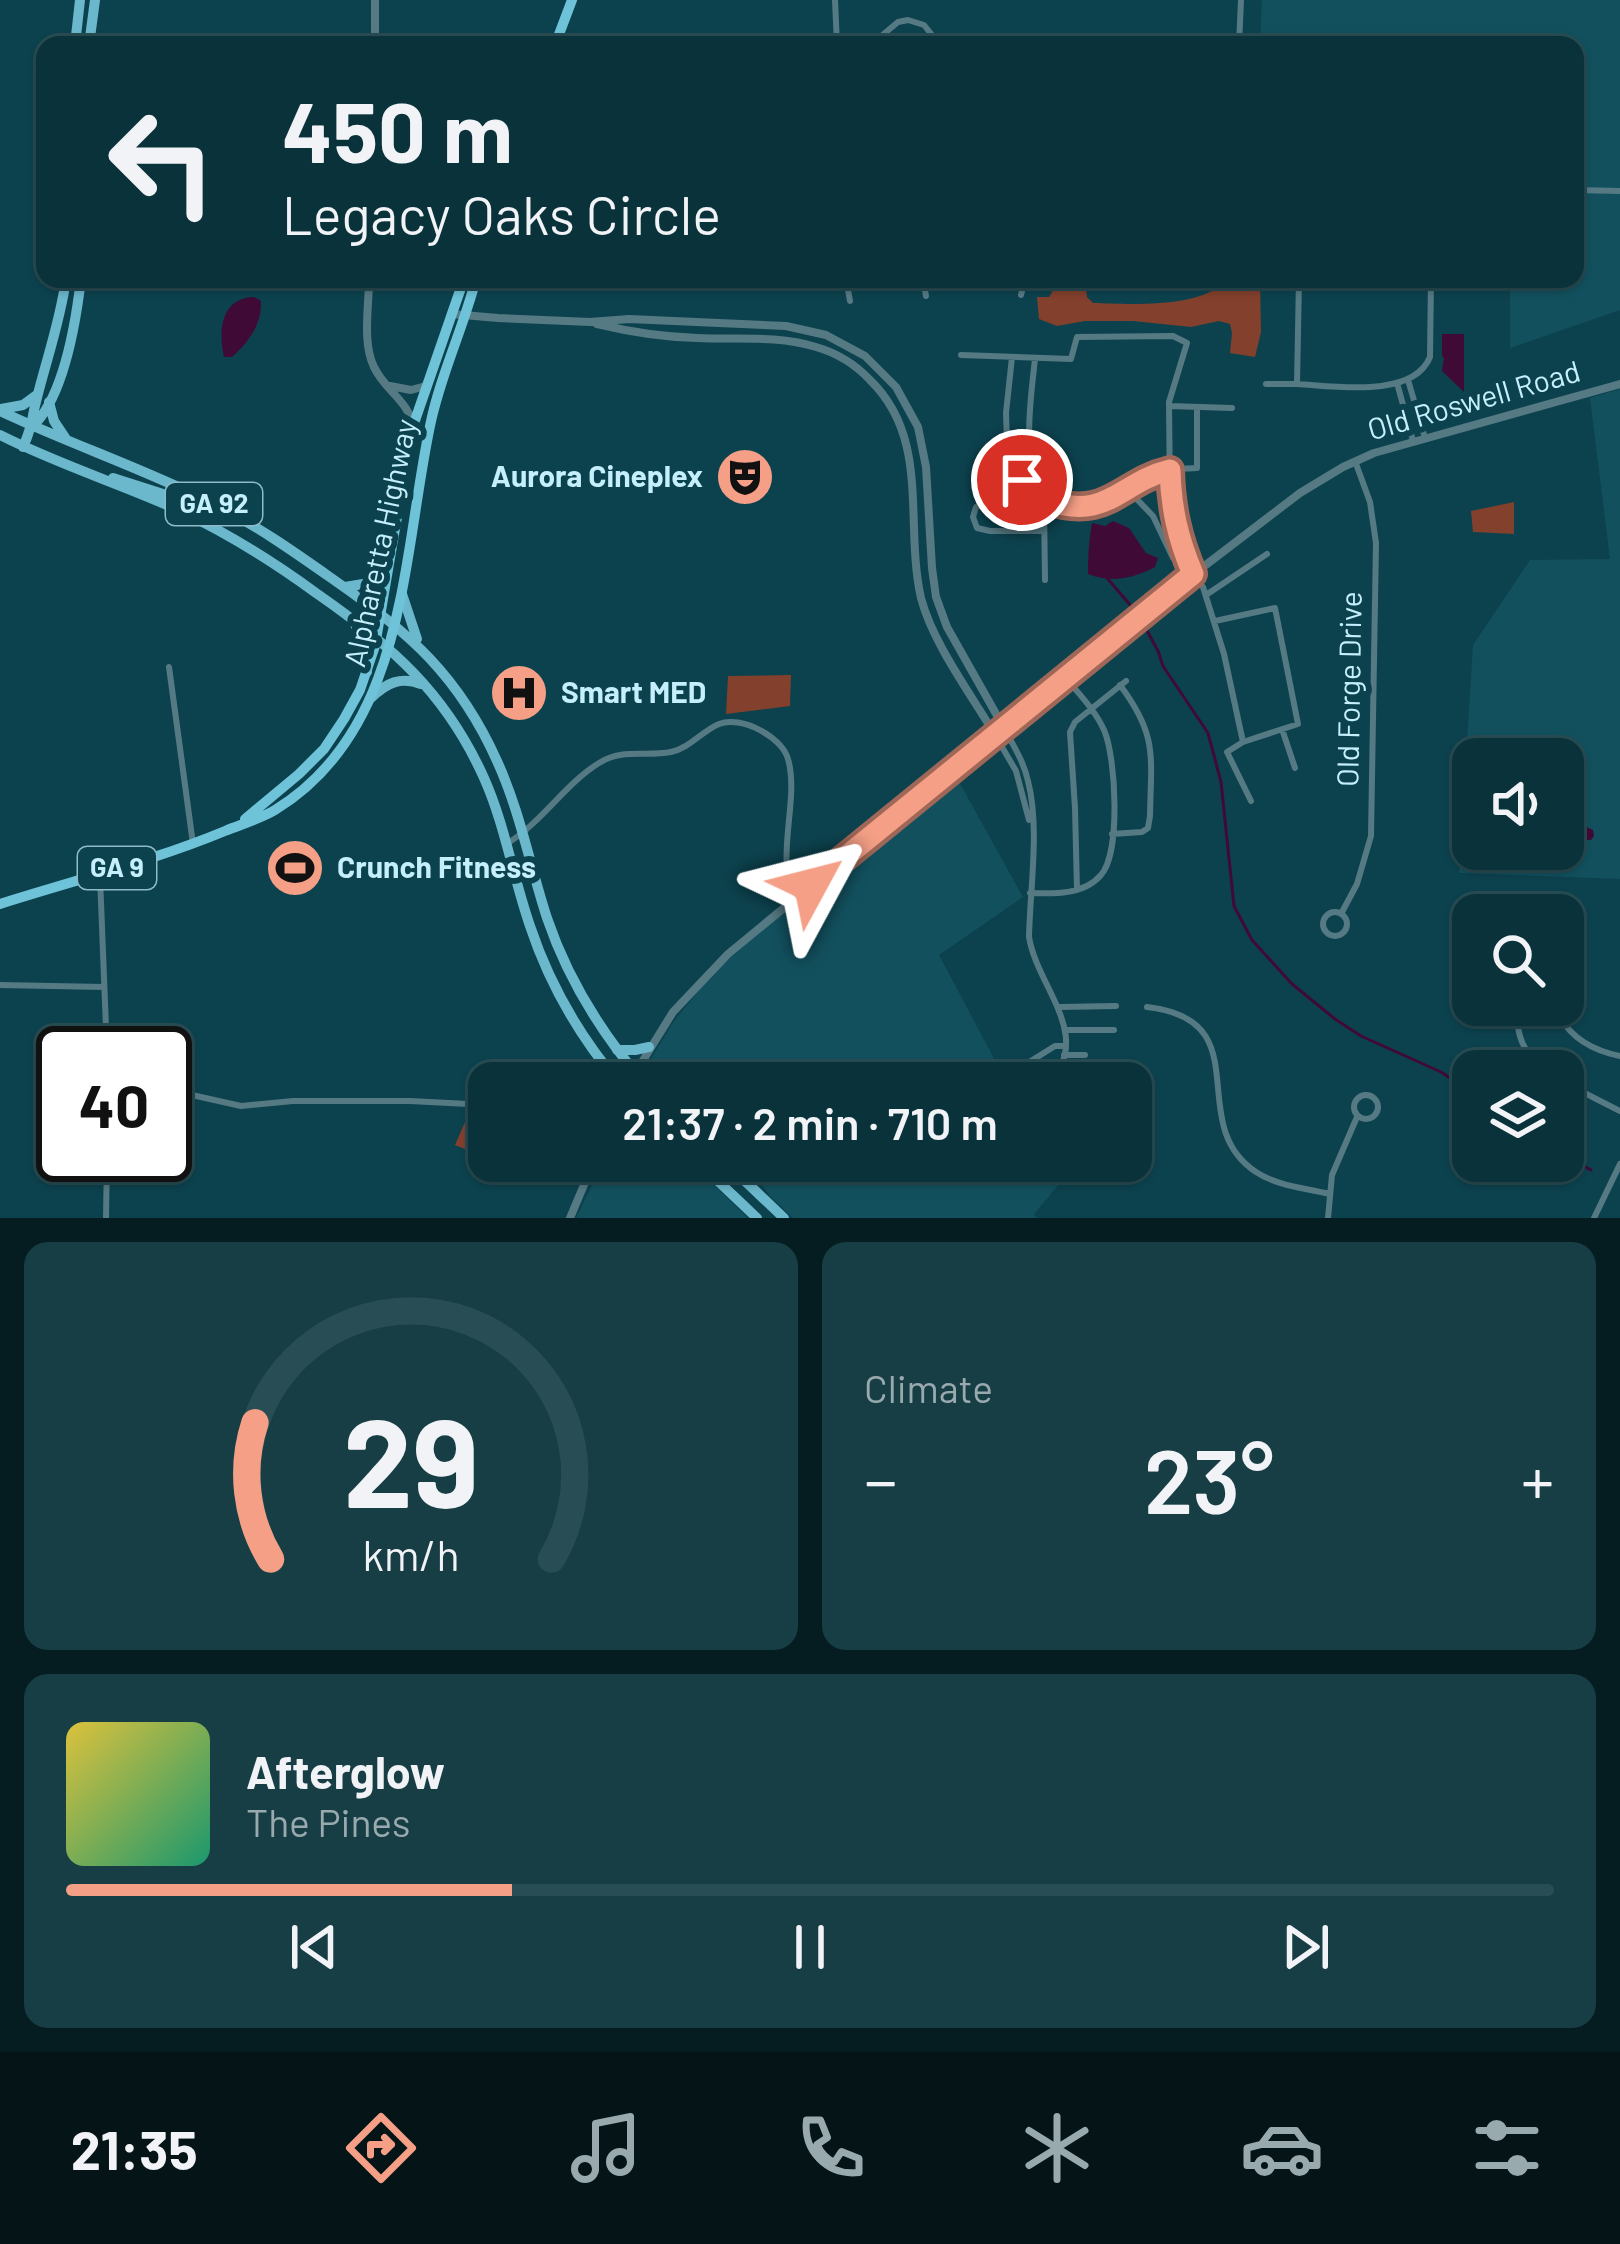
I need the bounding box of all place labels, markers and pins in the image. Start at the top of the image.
pin [971,429,1073,531]
theatre icon: Aurora Cineplex [714,446,776,508]
place label: Aurora Cineplex [491,457,703,493]
hospital icon: Smart MED [488,662,550,724]
place label: Smart MED [561,673,706,709]
sports icon: Crunch Fitness [264,837,326,899]
place label: Crunch Fitness [337,848,536,884]

